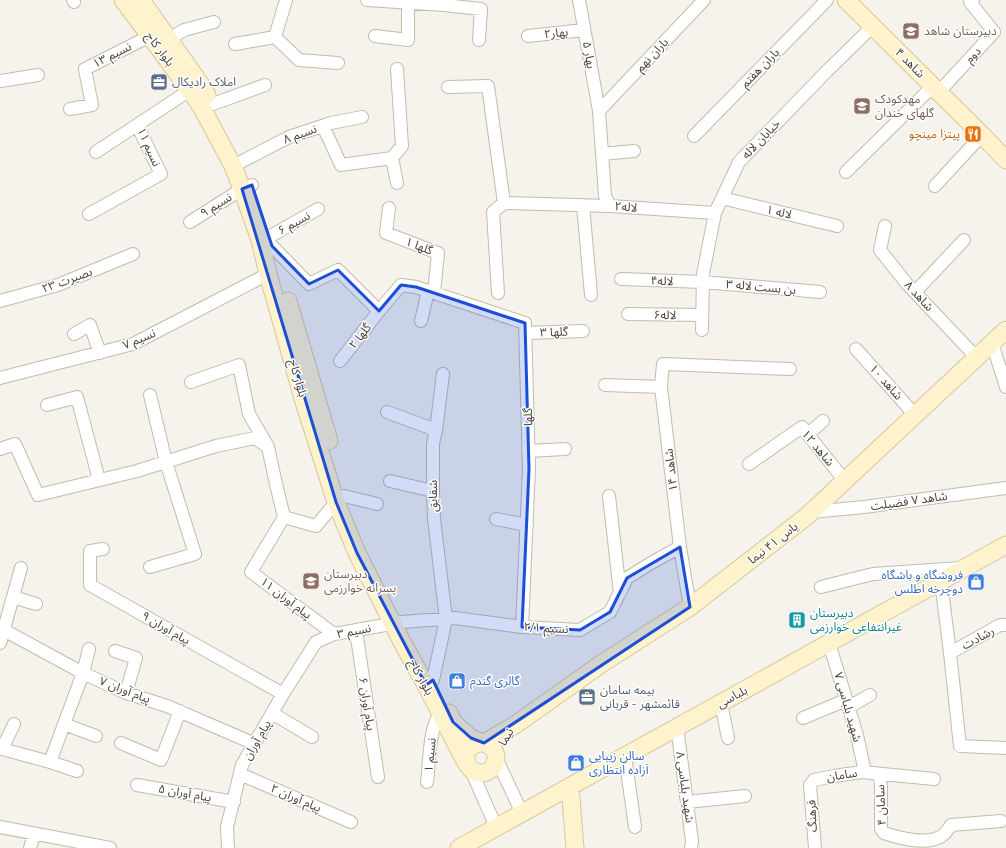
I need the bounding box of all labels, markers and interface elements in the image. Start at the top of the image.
school or university icon: دبیرستان شاهد [901,21,921,41]
place label: دبیرستان شاهد [924,23,997,39]
street label: بهار۲ [543,24,569,42]
street label: بلوار کاج [141,29,178,70]
street label: باران نهم [632,35,673,76]
street label: نسیم ۱۳ [90,38,135,72]
street label: بهار ۵ [579,40,599,70]
street label: دوم [961,43,986,67]
street label: باران هفتم [737,45,784,92]
street label: شاهد ۴ [892,45,928,81]
office icon: املاک رادیکال [149,72,169,92]
place label: املاک رادیکال [172,74,236,90]
place label: مهدکودک گلهای خندان [875,91,935,121]
school or university icon: مهدکودک گلهای خندان [852,96,872,116]
street label: خیابان لاله [738,116,784,162]
street label: نسیم ۸ [281,121,319,148]
restaurant icon: پیتزا مینچو [963,124,983,144]
street label: نسیم ۱۱ [132,125,165,170]
place label: پیتزا مینچو [909,126,960,142]
street label: نسیم ۹ [197,189,235,222]
street label: لاله۲ [614,198,638,216]
street label: لاله ۱ [765,201,793,223]
street label: نسیم ۶ [275,208,313,239]
street label: گلها ۱ [403,233,436,259]
street label: بصیرت ۲۳ [40,263,94,297]
street label: لاله۴ [650,273,674,289]
street label: بن بست لاله ۳ [725,276,797,298]
street label: شاهد ۸ [901,277,937,315]
street label: لاله۶ [653,307,677,323]
street label: گلها ۲ [345,319,376,352]
street label: گلها ۳ [540,323,569,340]
street label: نسیم ۷ [120,325,158,354]
street label: بلوار کاج [284,357,311,399]
street label: شاهد ۱۰ [866,361,906,403]
street label: گلها [520,407,536,426]
street label: شاهد ۱۲ [798,426,838,470]
street label: شاهد ۱۴ [660,448,682,492]
street label: شقایق [425,480,441,512]
street label: شاهد ۷ فضیلت [870,488,948,514]
street label: یاس ۴۱ نیما [745,518,801,568]
place label: دبیرستان پسرانه خوارزمی [324,566,396,596]
place label: فروشگاه و باشگاه دوچرخه اطلس [882,567,963,597]
school or university icon: دبیرستان پسرانه خوارزمی [301,571,321,591]
shop icon: فروشگاه و باشگاه دوچرخه اطلس [966,572,986,592]
street label: پیام آوران ۱۱ [256,573,315,623]
place label: دبیرستان غیرانتفاعی خوارزمی [810,605,902,635]
street label: پیام آوران ۹ [138,608,193,649]
building icon: دبیرستان غیرانتفاعی خوارزمی [787,610,807,630]
street label: نسیم ۲/۱ [523,619,569,638]
street label: نسیم ۳ [335,620,373,643]
street label: رشادت [959,623,997,653]
street label: بلوار کاج [404,656,437,698]
street label: شهید بلباسی ۷ [830,670,866,744]
shop icon: گالری گندم [447,671,467,691]
street label: پیام آوران ۷ [97,673,153,708]
place label: گالری گندم [470,673,521,690]
street label: پیام آوران ۶ [354,676,379,732]
place label: بیمه سامان قائمشهر - قربانی [600,682,680,712]
street label: بلباسی [714,682,750,712]
office icon: بیمه سامان قائمشهر - قربانی [577,687,597,707]
street label: پیام آوران [239,717,276,763]
street label: نیما [495,725,517,749]
street label: نسیم ۱ [420,737,441,773]
place label: سالن زیبایی آزاده انتظاری [589,748,649,778]
street label: شهید بلباسی ۸ [672,750,698,824]
shop icon: سالن زیبایی آزاده انتظاری [566,753,586,773]
street label: سامان [825,765,859,785]
street label: پیام آوران ۵ [157,780,213,807]
street label: پیام آوران ۲ [268,780,324,817]
street label: سامان ۴ [872,784,890,826]
street label: فرهنگ [803,799,821,833]

